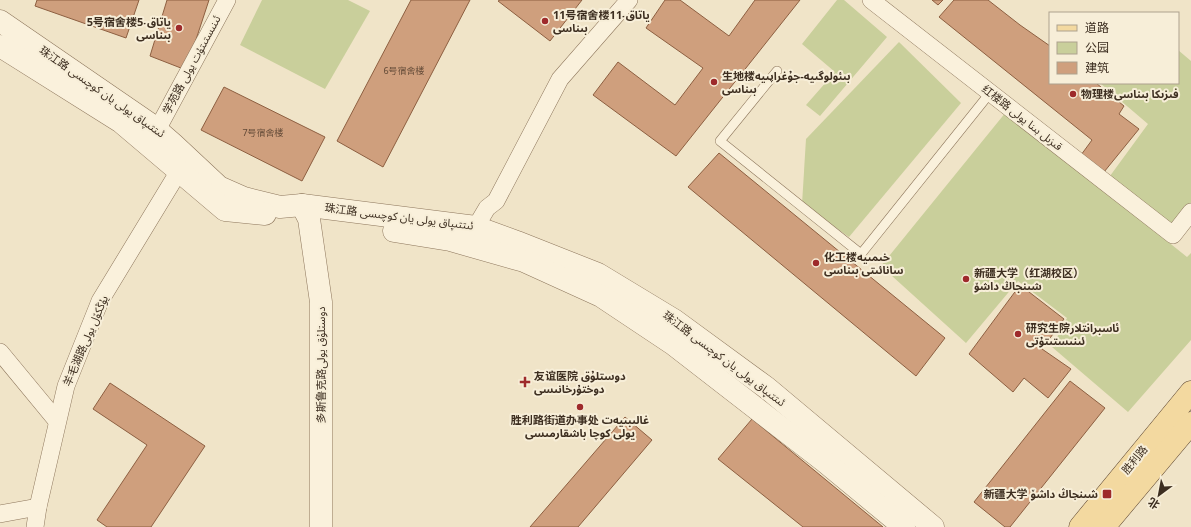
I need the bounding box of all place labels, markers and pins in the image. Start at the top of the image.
place label: 11号宿舍楼11-ياتاق بىناسى [553,4,650,40]
place label: 5号宿舍楼5-ياتاق بىناسى [87,11,171,47]
marker: 11号宿舍楼11-ياتاق بىناسى [540,16,550,26]
marker: 5号宿舍楼5-ياتاق بىناسى [174,23,184,33]
place label: 生地楼بىئولوگىيە-جۇغراپىيە بىناسى [722,65,850,101]
marker: 生地楼بىئولوگىيە-جۇغراپىيە بىناسى [709,77,719,87]
place label: 物理楼فىزىكا بىناسى [1081,83,1179,106]
marker: 物理楼فىزىكا بىناسى [1068,89,1078,99]
place label: 化工楼خىمىيە سانائىتى بىناسى [824,246,904,282]
marker: 化工楼خىمىيە سانائىتى بىناسى [811,258,821,268]
place label: 新疆大学（红湖校区） شىنجاڭ داشۆ [974,262,1084,298]
marker: 新疆大学（红湖校区） شىنجاڭ داشۆ [961,274,971,284]
place label: 研究生院ئاسبرانتلار ئىنىستىتۇتى [1026,317,1119,353]
marker: 研究生院ئاسبرانتلار ئىنىستىتۇتى [1013,329,1023,339]
place label: 友谊医院 دوستلۇق دوختۇرخانىسى [534,365,626,401]
marker: 友谊医院 دوستلۇق دوختۇرخانىسى [519,376,531,388]
marker: 胜利路街道办事处 غالىبىيەت يولى كوچا باشقارمىسى [575,402,585,412]
place label: 胜利路街道办事处 غالىبىيەت يولى كوچا باشقارمىسى [511,409,649,445]
place label: 新疆大学 شىنجاڭ داشۆ [984,483,1098,506]
marker: 新疆大学 شىنجاڭ داشۆ [1101,488,1113,500]

